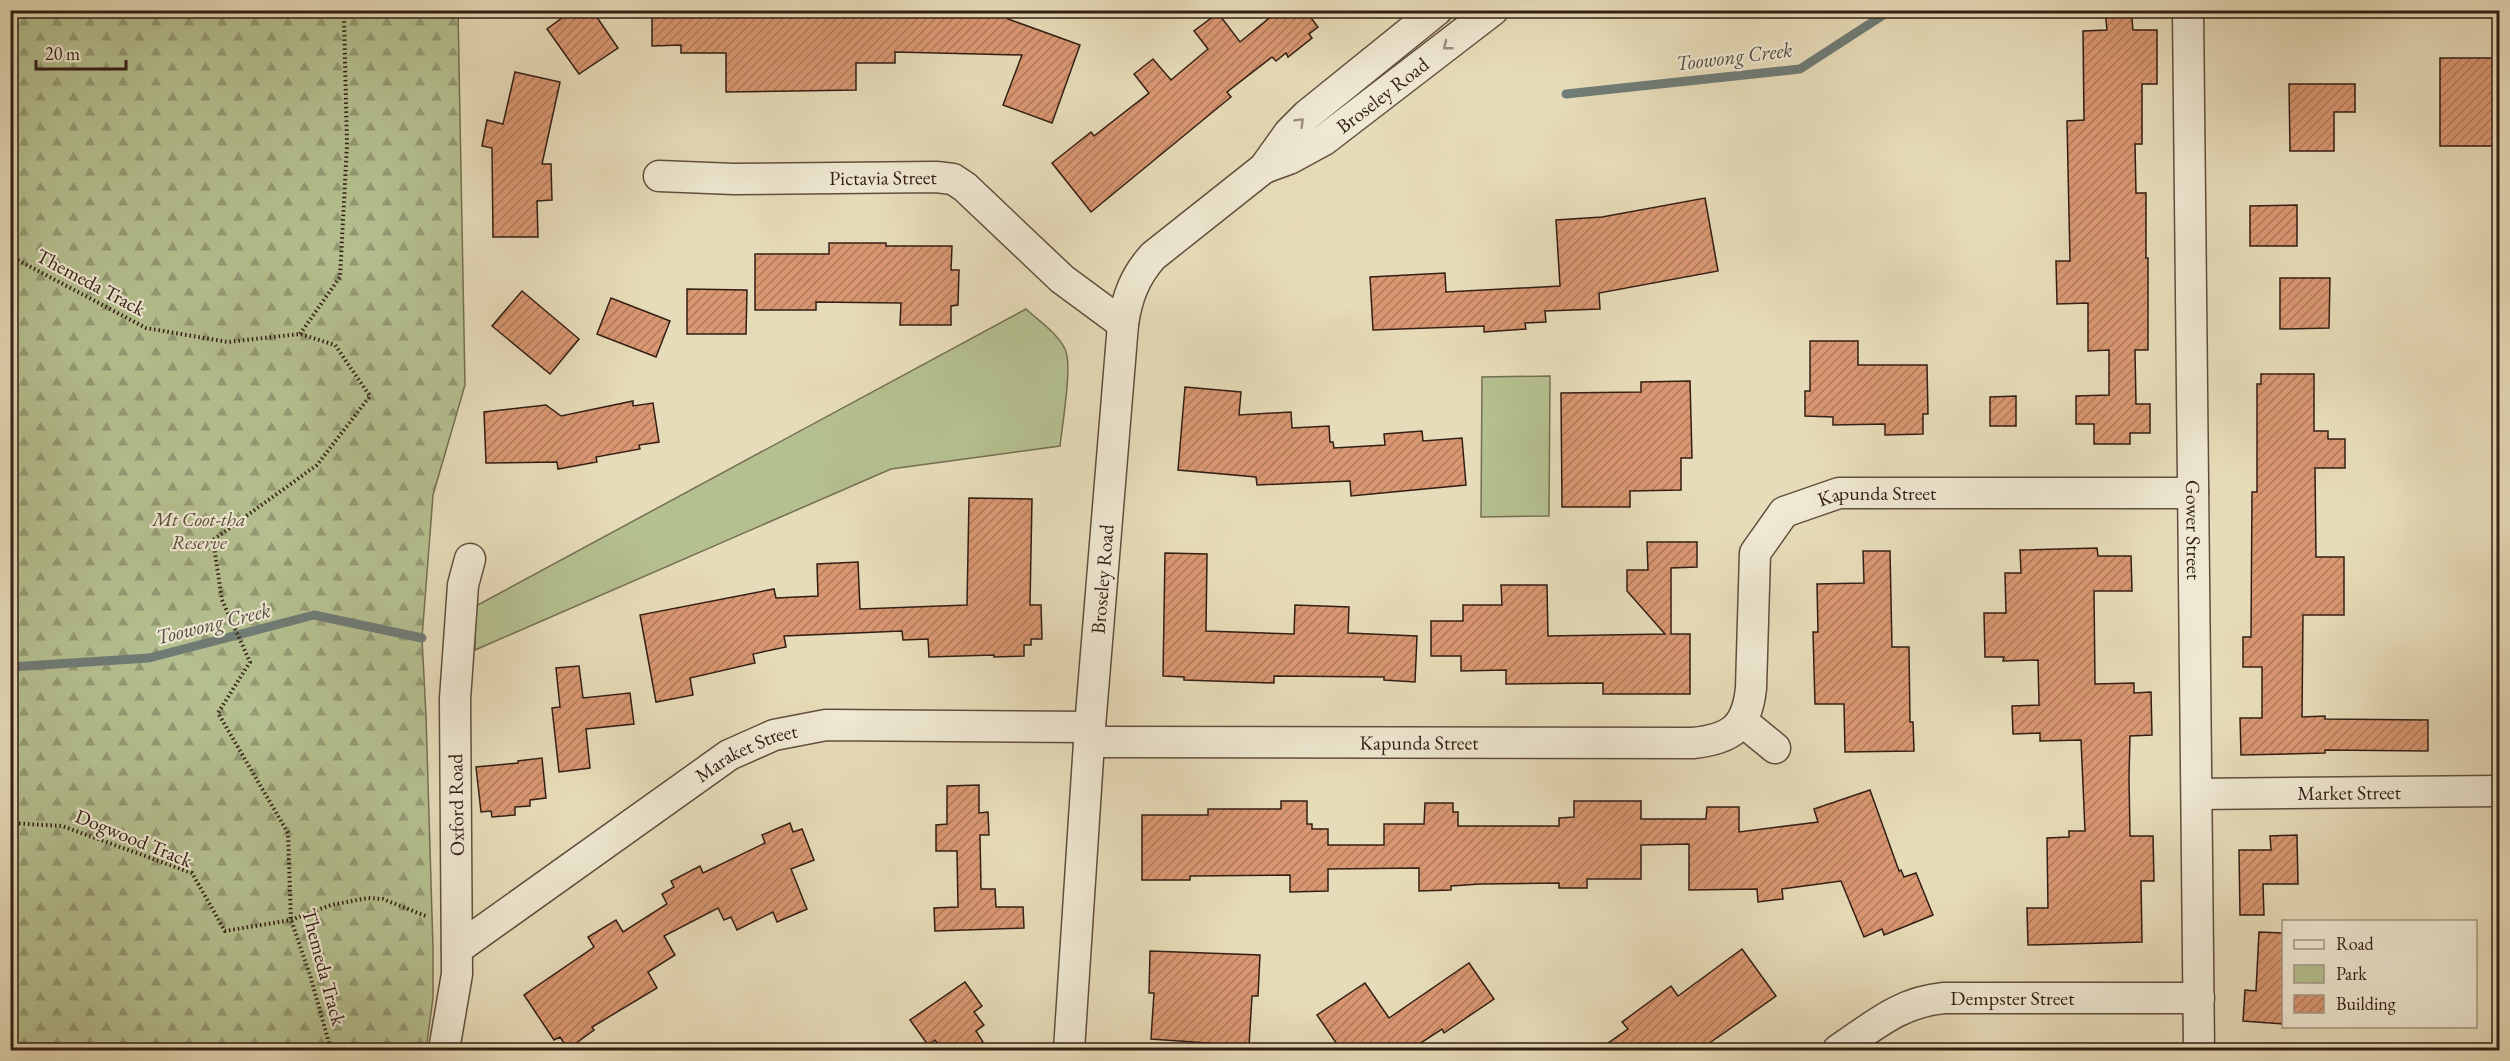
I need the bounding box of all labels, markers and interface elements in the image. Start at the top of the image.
scale bar [36,33,126,71]
water label: Toowong Creek [1674,35,1794,77]
one-way arrow [1442,39,1453,50]
text: 20 m [45,42,80,65]
street label: Broseley Road [1331,51,1435,139]
one-way arrow [1293,119,1304,129]
street label: Pictavia Street [829,164,938,191]
street label: Themeda Track [32,242,151,322]
street label: Kapunda Street [1814,480,1937,512]
street label: Gower Street [2180,480,2207,581]
park label: Mt Coot-tha Reserve [151,506,246,555]
street label: Broseley Road [1085,522,1120,635]
water label: Toowong Creek [153,596,274,650]
street label: Maraket Street [690,718,800,788]
street label: Kapunda Street [1359,729,1479,756]
street label: Oxford Road [442,753,470,856]
street label: Market Street [2297,779,2402,806]
street label: Dogwood Track [71,803,197,874]
street label: Themeda Track [296,906,352,1029]
legend [2282,920,2477,1028]
text: Road [2336,932,2375,955]
text: Park [2336,962,2367,985]
street label: Dempster Street [1950,985,2075,1011]
text: Building [2336,992,2396,1015]

